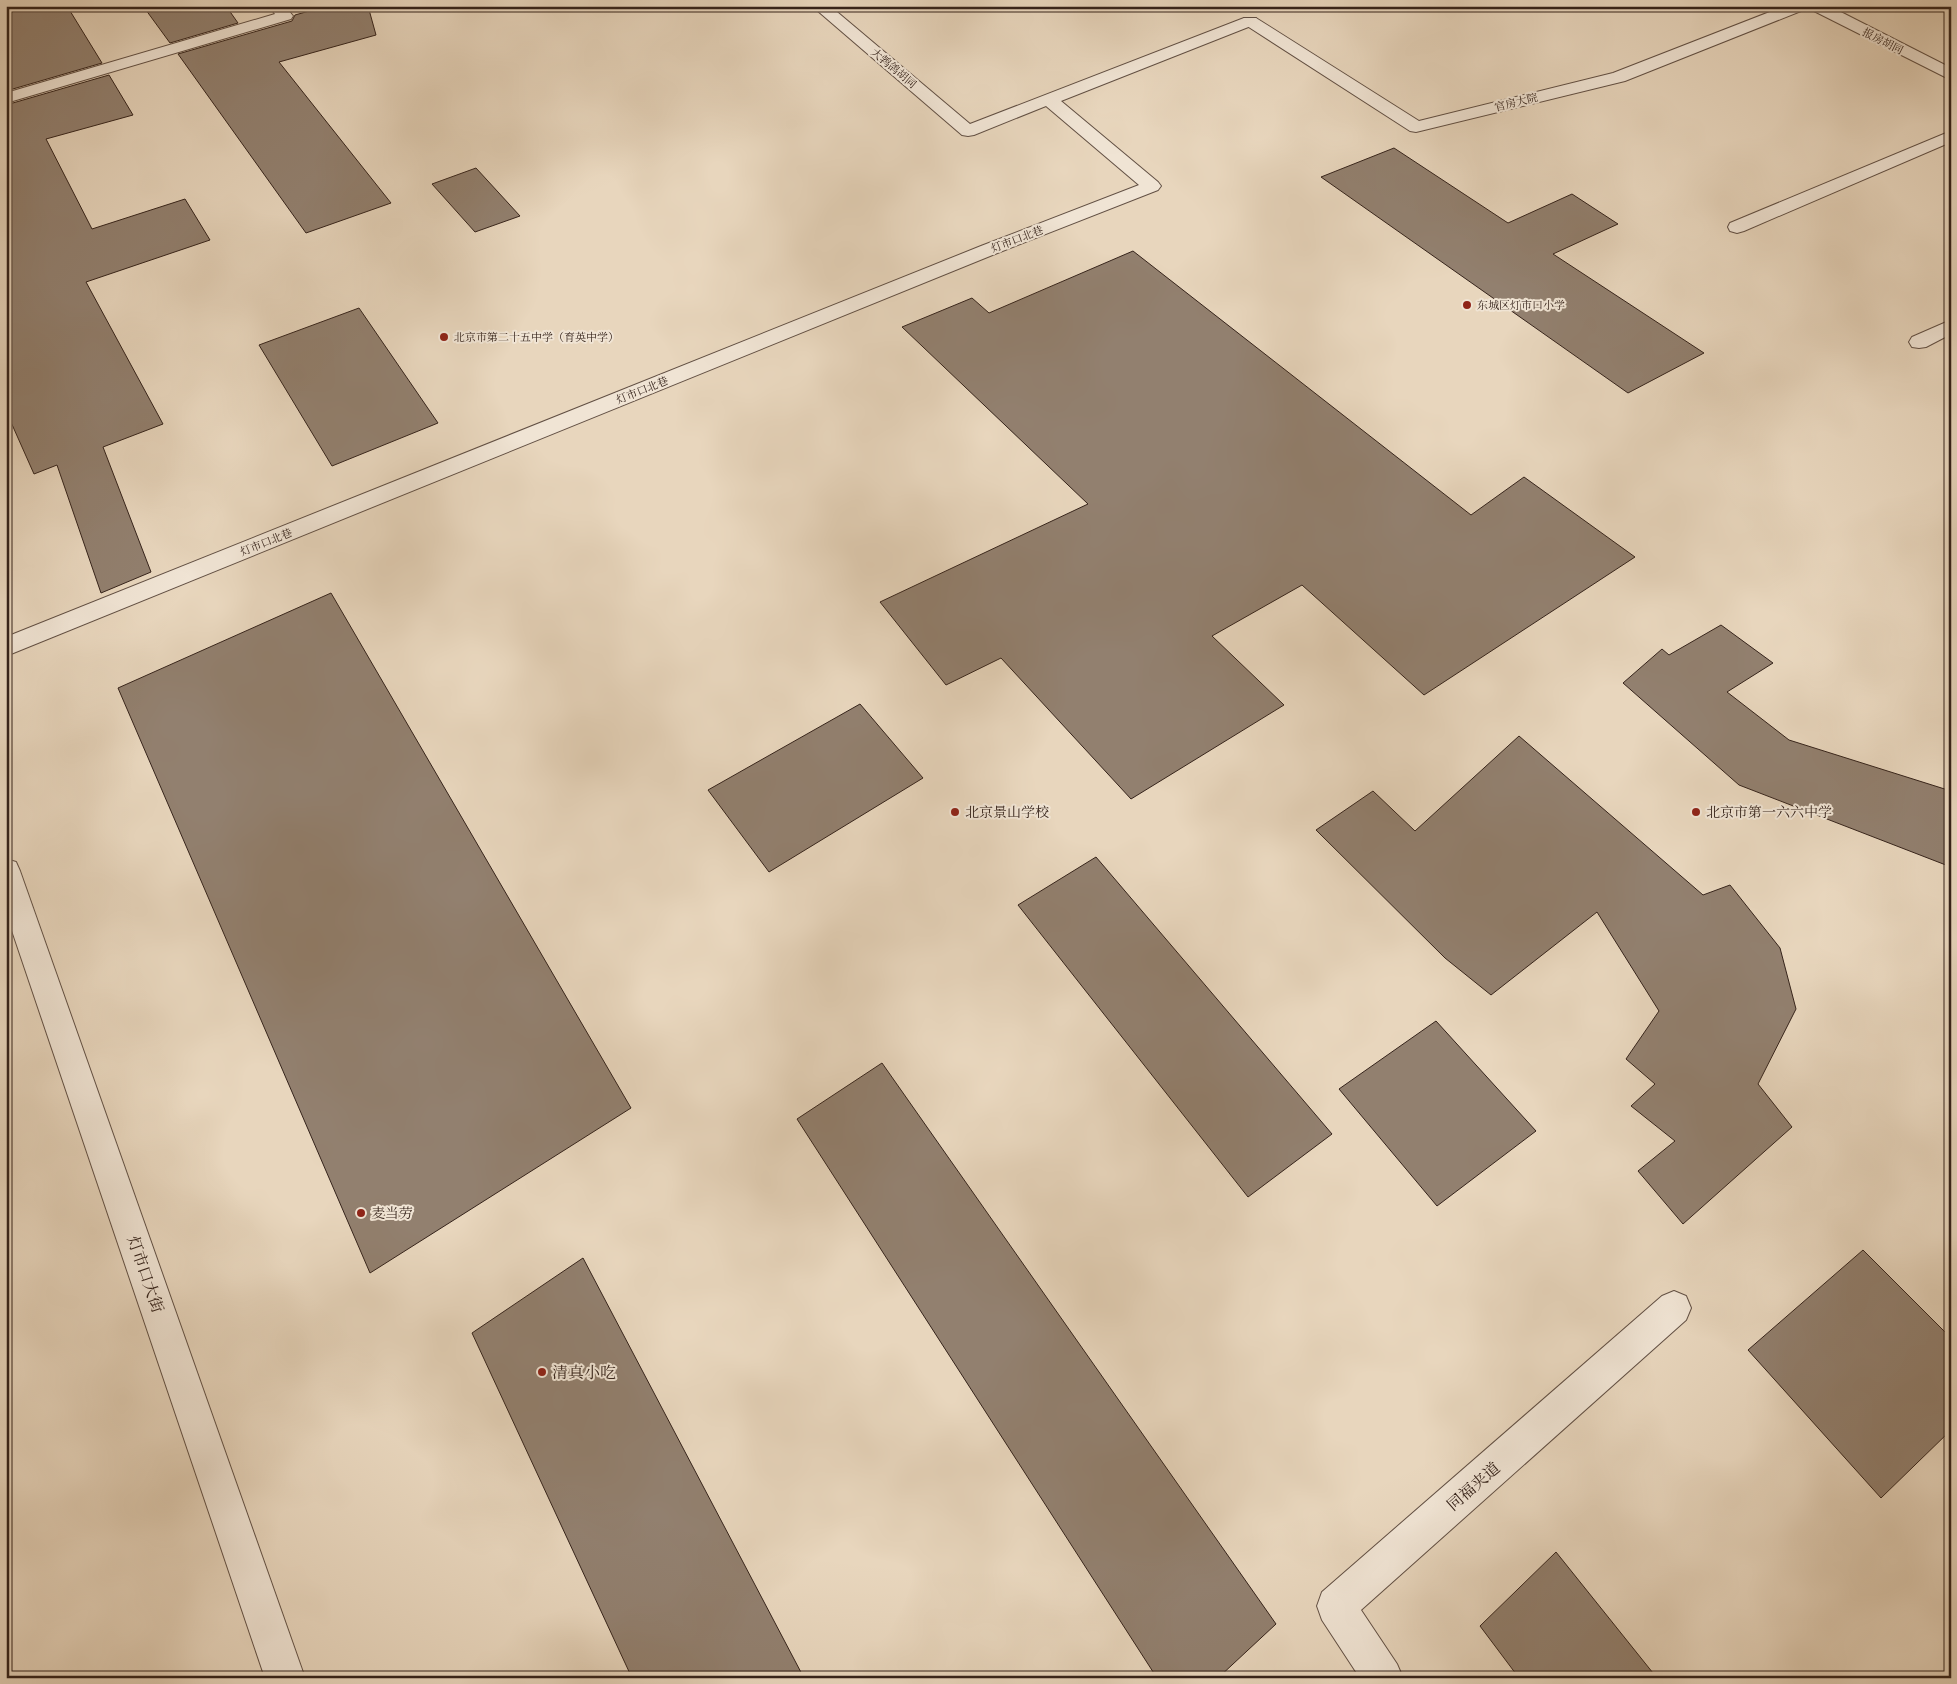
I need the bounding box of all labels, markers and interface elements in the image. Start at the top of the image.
street label: 报房胡同 [1860,25,1906,57]
street label: 大鹁鸽胡同 [868,45,920,91]
street label: 官房大院 [1493,90,1539,114]
street label: 灯市口北巷 [989,223,1045,255]
place label: 东城区灯市口小学 [1477,298,1565,312]
marker: 东城区灯市口小学 [1461,299,1473,311]
place label: 北京市第二十五中学（育英中学） [454,330,619,344]
marker: 北京市第二十五中学（育英中学） [438,331,450,343]
street label: 灯市口北巷 [614,373,670,407]
street label: 灯市口北巷 [238,525,294,559]
place label: 北京景山学校 [965,803,1049,821]
place label: 北京市第一六六中学 [1706,803,1832,821]
marker: 北京景山学校 [949,806,961,818]
marker: 北京市第一六六中学 [1690,806,1702,818]
place label: 麦当劳 [371,1204,413,1222]
marker: 麦当劳 [355,1207,367,1219]
street label: 灯市口大街 [124,1233,168,1315]
place label: 清真小吃 [552,1362,616,1382]
marker: 清真小吃 [536,1366,548,1378]
street label: 同福夹道 [1442,1457,1504,1515]

